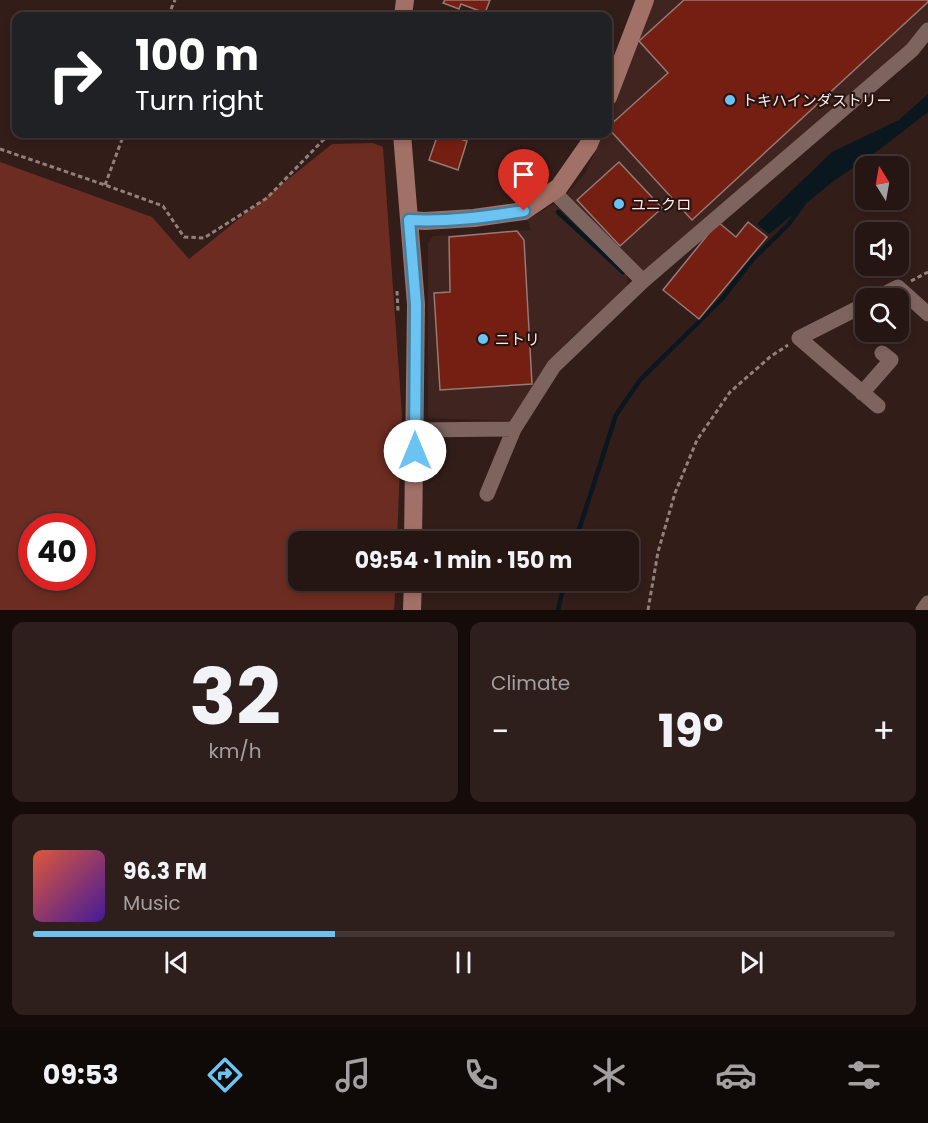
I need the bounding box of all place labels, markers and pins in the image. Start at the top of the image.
place label: トキハインダストリー [742,90,892,111]
marker: トキハインダストリー [723,93,737,107]
pin [498,149,549,211]
place label: ユニクロ [631,194,691,215]
marker: ユニクロ [612,197,626,211]
place label: ニトリ [495,329,540,350]
marker: ニトリ [476,332,490,346]

